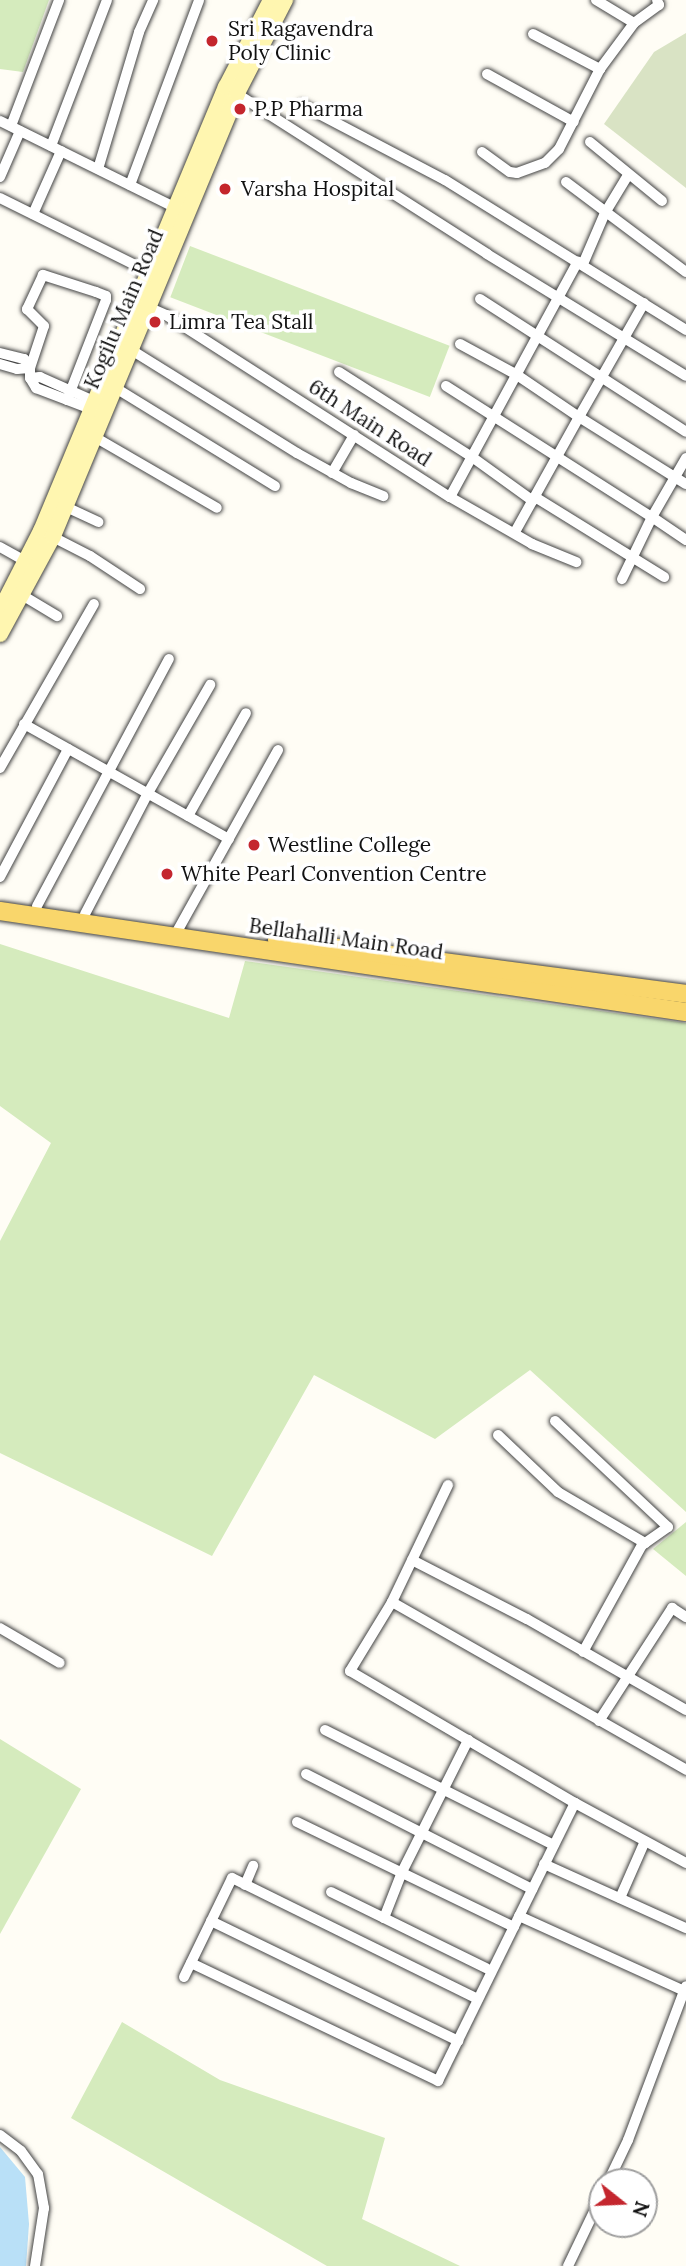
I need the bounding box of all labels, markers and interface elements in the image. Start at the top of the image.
place label: Sri Ragavendra Poly Clinic [228,16,373,66]
marker: Sri Ragavendra Poly Clinic [202,31,222,51]
place label: P.P Pharma [254,96,363,122]
marker: P.P Pharma [232,101,248,117]
place label: Varsha Hospital [241,176,394,202]
marker: Varsha Hospital [215,179,235,199]
street label: Kogilu Main Road [79,225,169,393]
place label: Limra Tea Stall [169,309,313,335]
marker: Limra Tea Stall [147,314,163,330]
street label: 6th Main Road [304,374,436,472]
place label: Westline College [268,832,431,858]
marker: Westline College [246,837,262,853]
place label: White Pearl Convention Centre [181,861,487,887]
marker: White Pearl Convention Centre [159,866,175,882]
street label: Bellahalli Main Road [247,913,445,965]
north arrow [588,2168,658,2238]
text: N [627,2198,655,2220]

